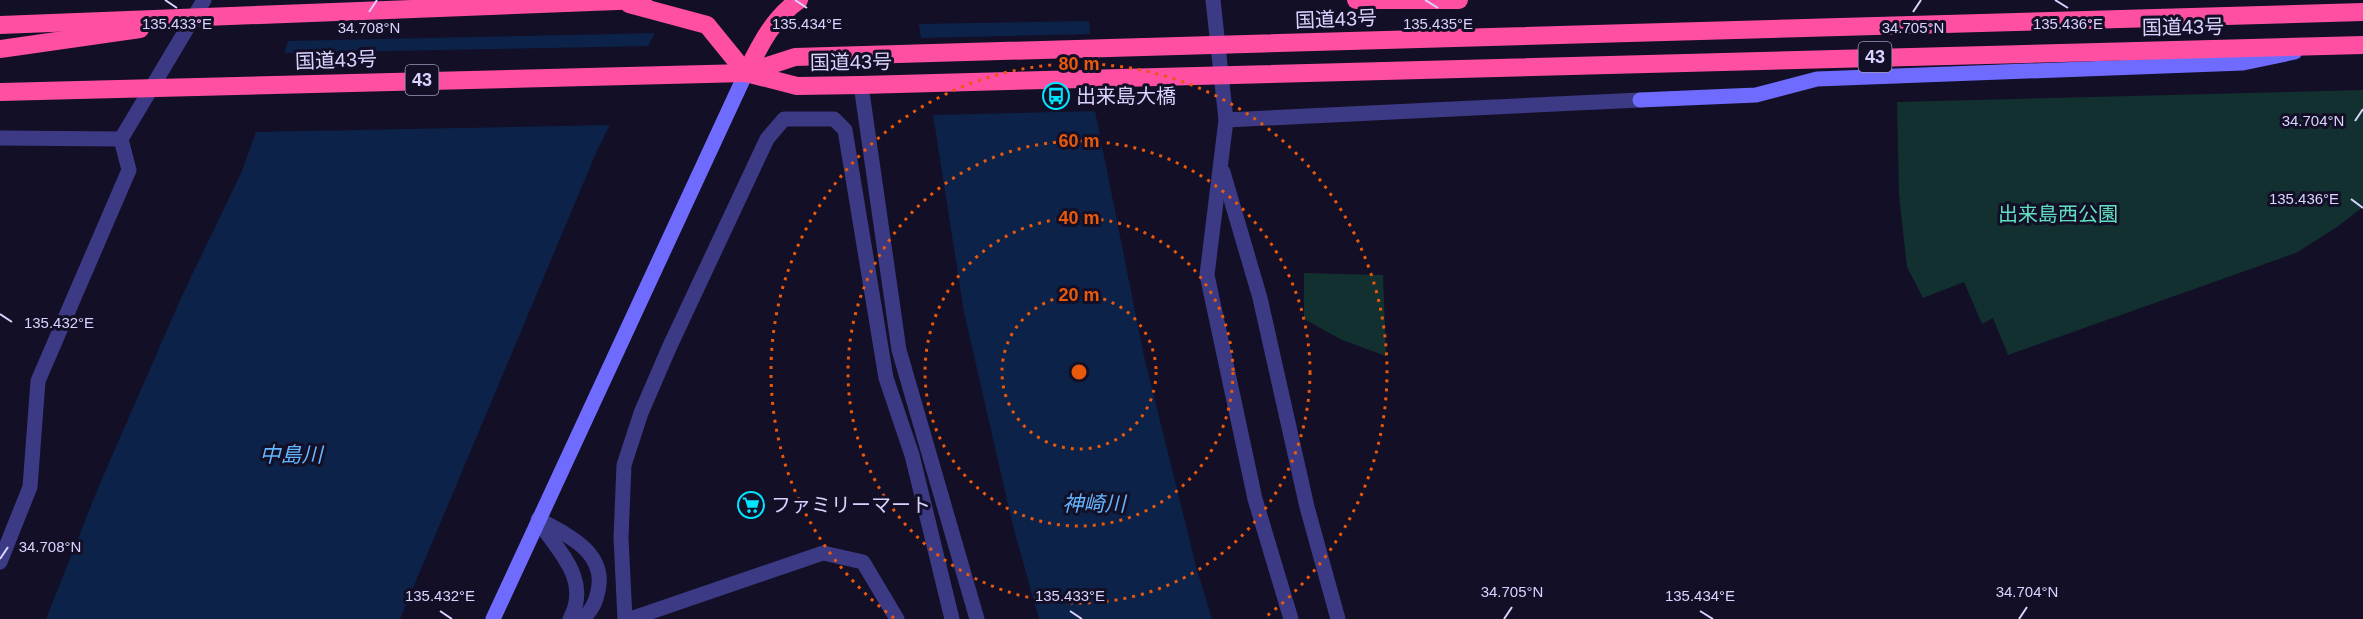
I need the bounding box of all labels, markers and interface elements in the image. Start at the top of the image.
street label: 国道43号 [1295,7,1377,31]
text: 135.433°E [142,15,212,32]
text: 135.434°E [772,15,842,32]
text: 135.435°E [1403,15,1473,32]
text: 135.436°E [2033,15,2103,32]
street label: 国道43号 [2142,15,2224,39]
text: 34.708°N [338,19,400,36]
text: 34.705°N [1882,19,1944,36]
road number: 43 [1858,42,1892,72]
street label: 国道43号 [295,48,377,72]
street label: 国道43号 [810,50,892,74]
text: 80 m [1058,54,1100,74]
road number: 43 [406,65,438,95]
bus stop icon: 出来島大橋 [1041,81,1071,111]
place label: 出来島大橋 [1076,85,1176,107]
text: 34.704°N [2282,112,2344,129]
text: 60 m [1058,131,1100,151]
text: 135.436°E [2269,190,2339,207]
park label: 出来島西公園 [1998,203,2118,225]
text: 40 m [1058,208,1100,228]
text: 20 m [1058,285,1100,305]
text: 135.432°E [24,314,94,331]
centre of rings [1069,362,1089,382]
water label: 中島川 [260,443,324,466]
supermarket icon: ファミリーマート [736,490,766,520]
water label: 神崎川 [1063,492,1127,515]
place label: ファミリーマート [771,494,931,516]
text: 34.708°N [19,538,81,555]
text: 34.705°N [1481,583,1543,600]
text: 34.704°N [1996,583,2058,600]
text: 135.432°E [405,587,475,604]
text: 135.433°E [1035,587,1105,604]
text: 135.434°E [1665,587,1735,604]

